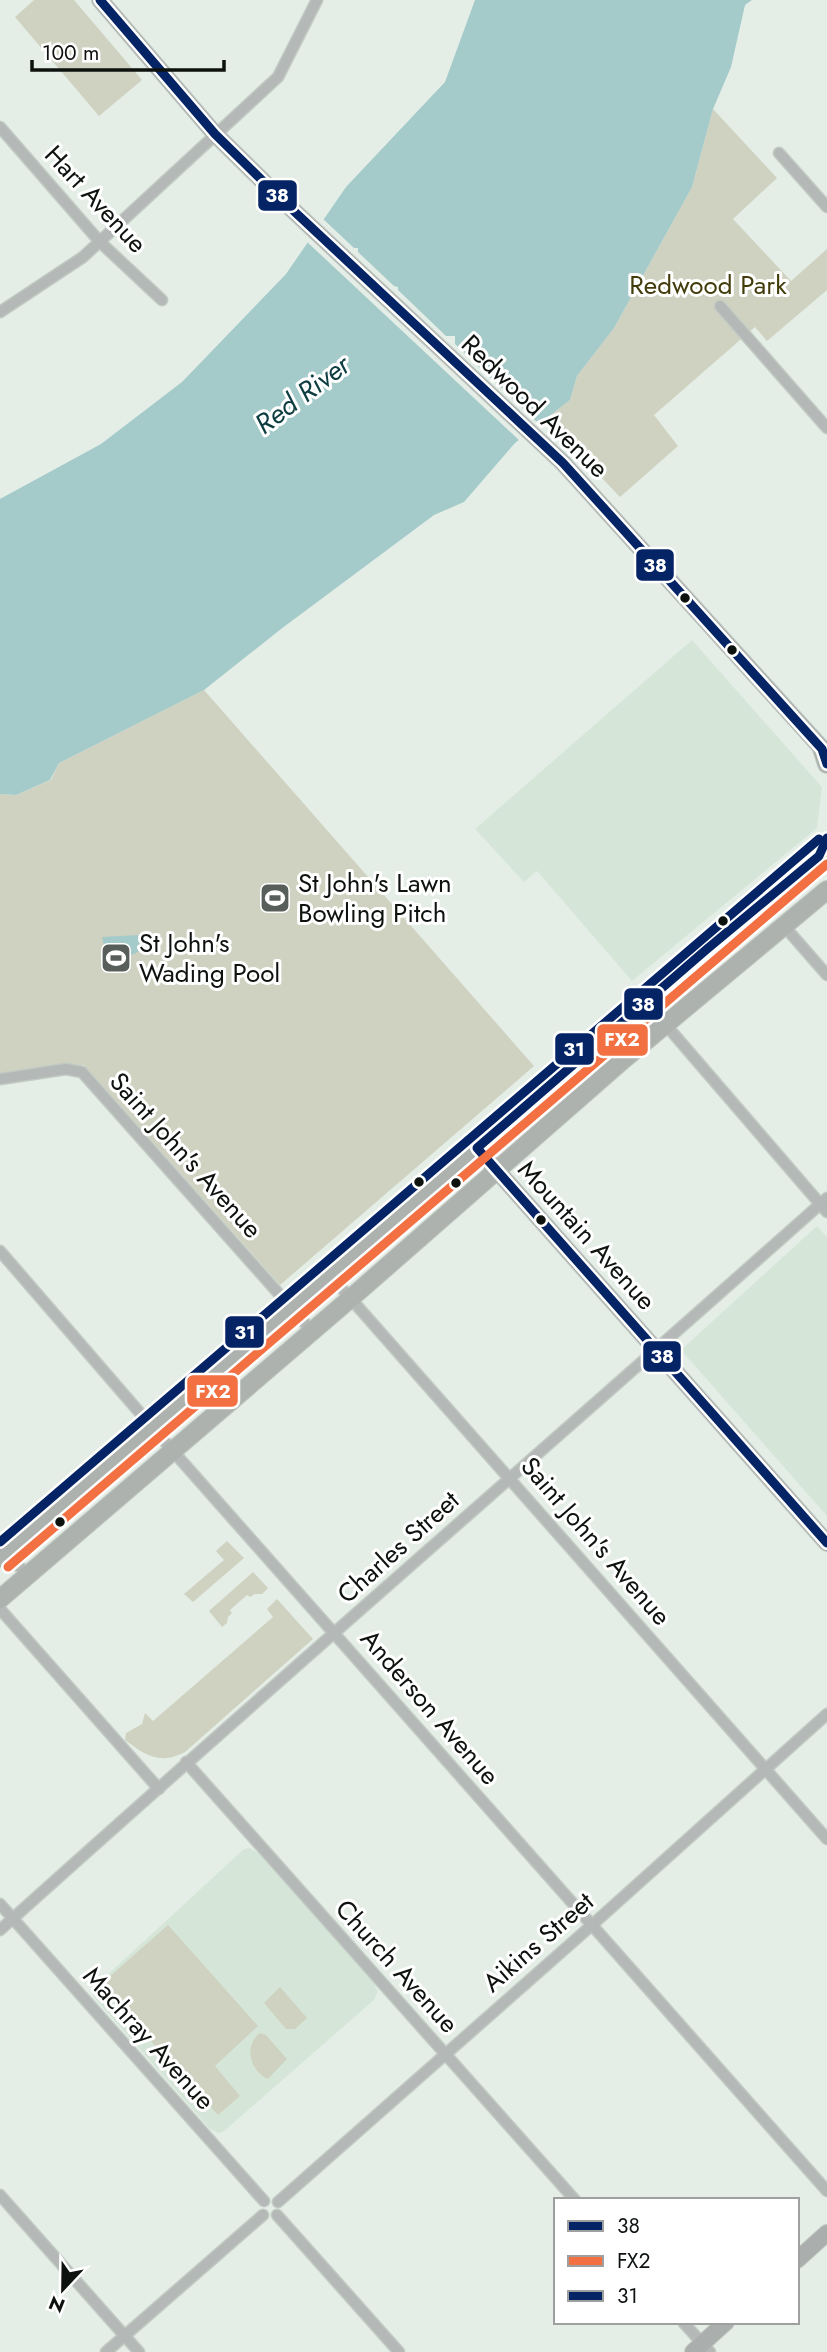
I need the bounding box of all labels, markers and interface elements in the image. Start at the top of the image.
scale bar [32,28,224,72]
text: 100 m [42,38,99,68]
street label: Hart Avenue [36,137,156,261]
line badge: 38 [257,179,298,212]
text: 38 [265,182,289,209]
park label: Redwood Park [629,266,787,304]
street label: Redwood Avenue [453,326,617,486]
water label: Red River [246,344,360,444]
line badge: 38 [635,548,675,582]
text: 38 [643,552,667,579]
unlabelled marker [678,591,692,605]
unlabelled marker [725,643,739,657]
place label: St John's Lawn Bowling Pitch [298,864,452,932]
sports icon: St John's Lawn Bowling Pitch [258,881,292,915]
unlabelled marker [716,914,730,928]
place label: St John's Wading Pool [139,924,280,992]
sports icon: St John's Wading Pool [99,941,133,975]
line badge: 38 [623,987,664,1021]
text: 38 [631,991,655,1018]
line badge: FX2 [596,1023,649,1057]
text: FX2 [604,1026,640,1053]
line badge: 31 [554,1032,595,1066]
text: 31 [563,1036,585,1063]
street label: Saint John's Avenue [101,1063,271,1247]
street label: Mountain Avenue [509,1151,665,1319]
unlabelled marker [412,1175,426,1189]
unlabelled marker [449,1176,463,1190]
unlabelled marker [534,1213,548,1227]
line badge: 31 [224,1315,265,1349]
text: 31 [234,1319,256,1346]
line badge: 38 [642,1340,682,1373]
text: 38 [650,1343,674,1370]
line badge: FX2 [186,1374,239,1408]
text: FX2 [195,1378,231,1405]
street label: Saint John's Avenue [512,1448,680,1634]
street label: Charles Street [329,1481,468,1612]
unlabelled marker [53,1515,67,1529]
street label: Anderson Avenue [352,1621,508,1793]
street label: Aikins Street [474,1883,602,2001]
street label: Church Avenue [327,1891,467,2041]
street label: Machray Avenue [74,1958,224,2118]
legend [554,2198,799,2324]
text: 38 [617,2211,640,2241]
text: FX2 [617,2246,650,2276]
north arrow [28,2254,98,2324]
text: 31 [617,2281,638,2311]
text: N [45,2289,69,2320]

